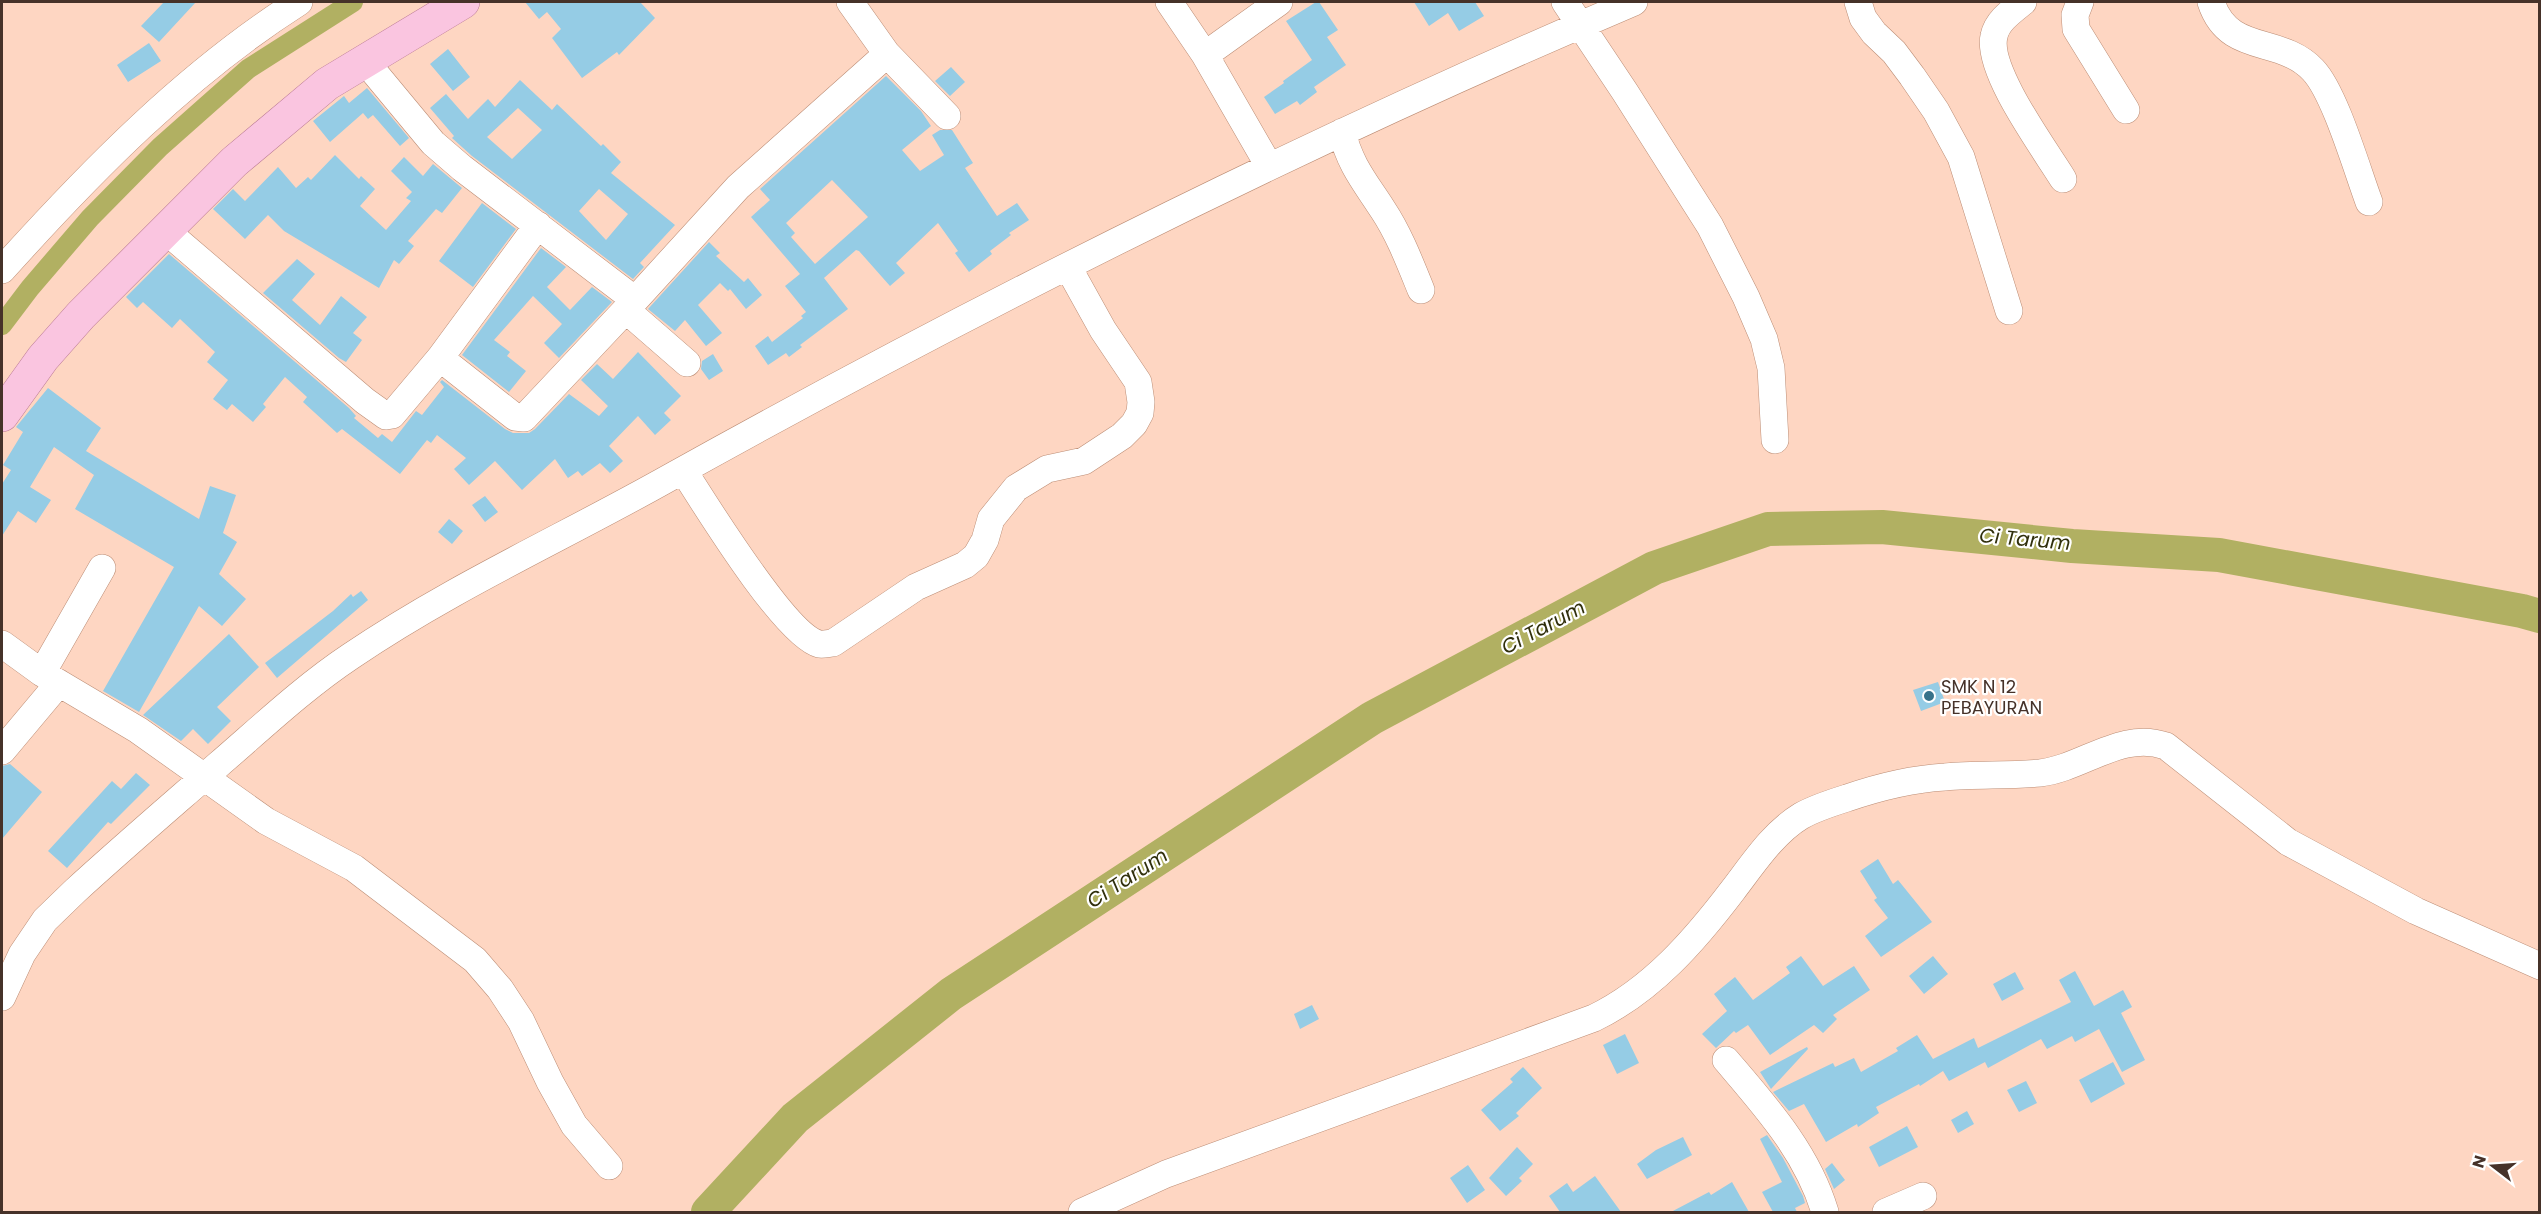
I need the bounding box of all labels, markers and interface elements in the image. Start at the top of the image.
water label: Ci Tarum [1978,521,2072,557]
water label: Ci Tarum [1496,593,1590,661]
place label: SMK N 12 PEBAYURAN [1941,674,2042,720]
marker: SMK N 12 PEBAYURAN [1922,689,1936,703]
water label: Ci Tarum [1081,841,1173,915]
north arrow [2463,1136,2523,1196]
text: N [2466,1153,2492,1171]

